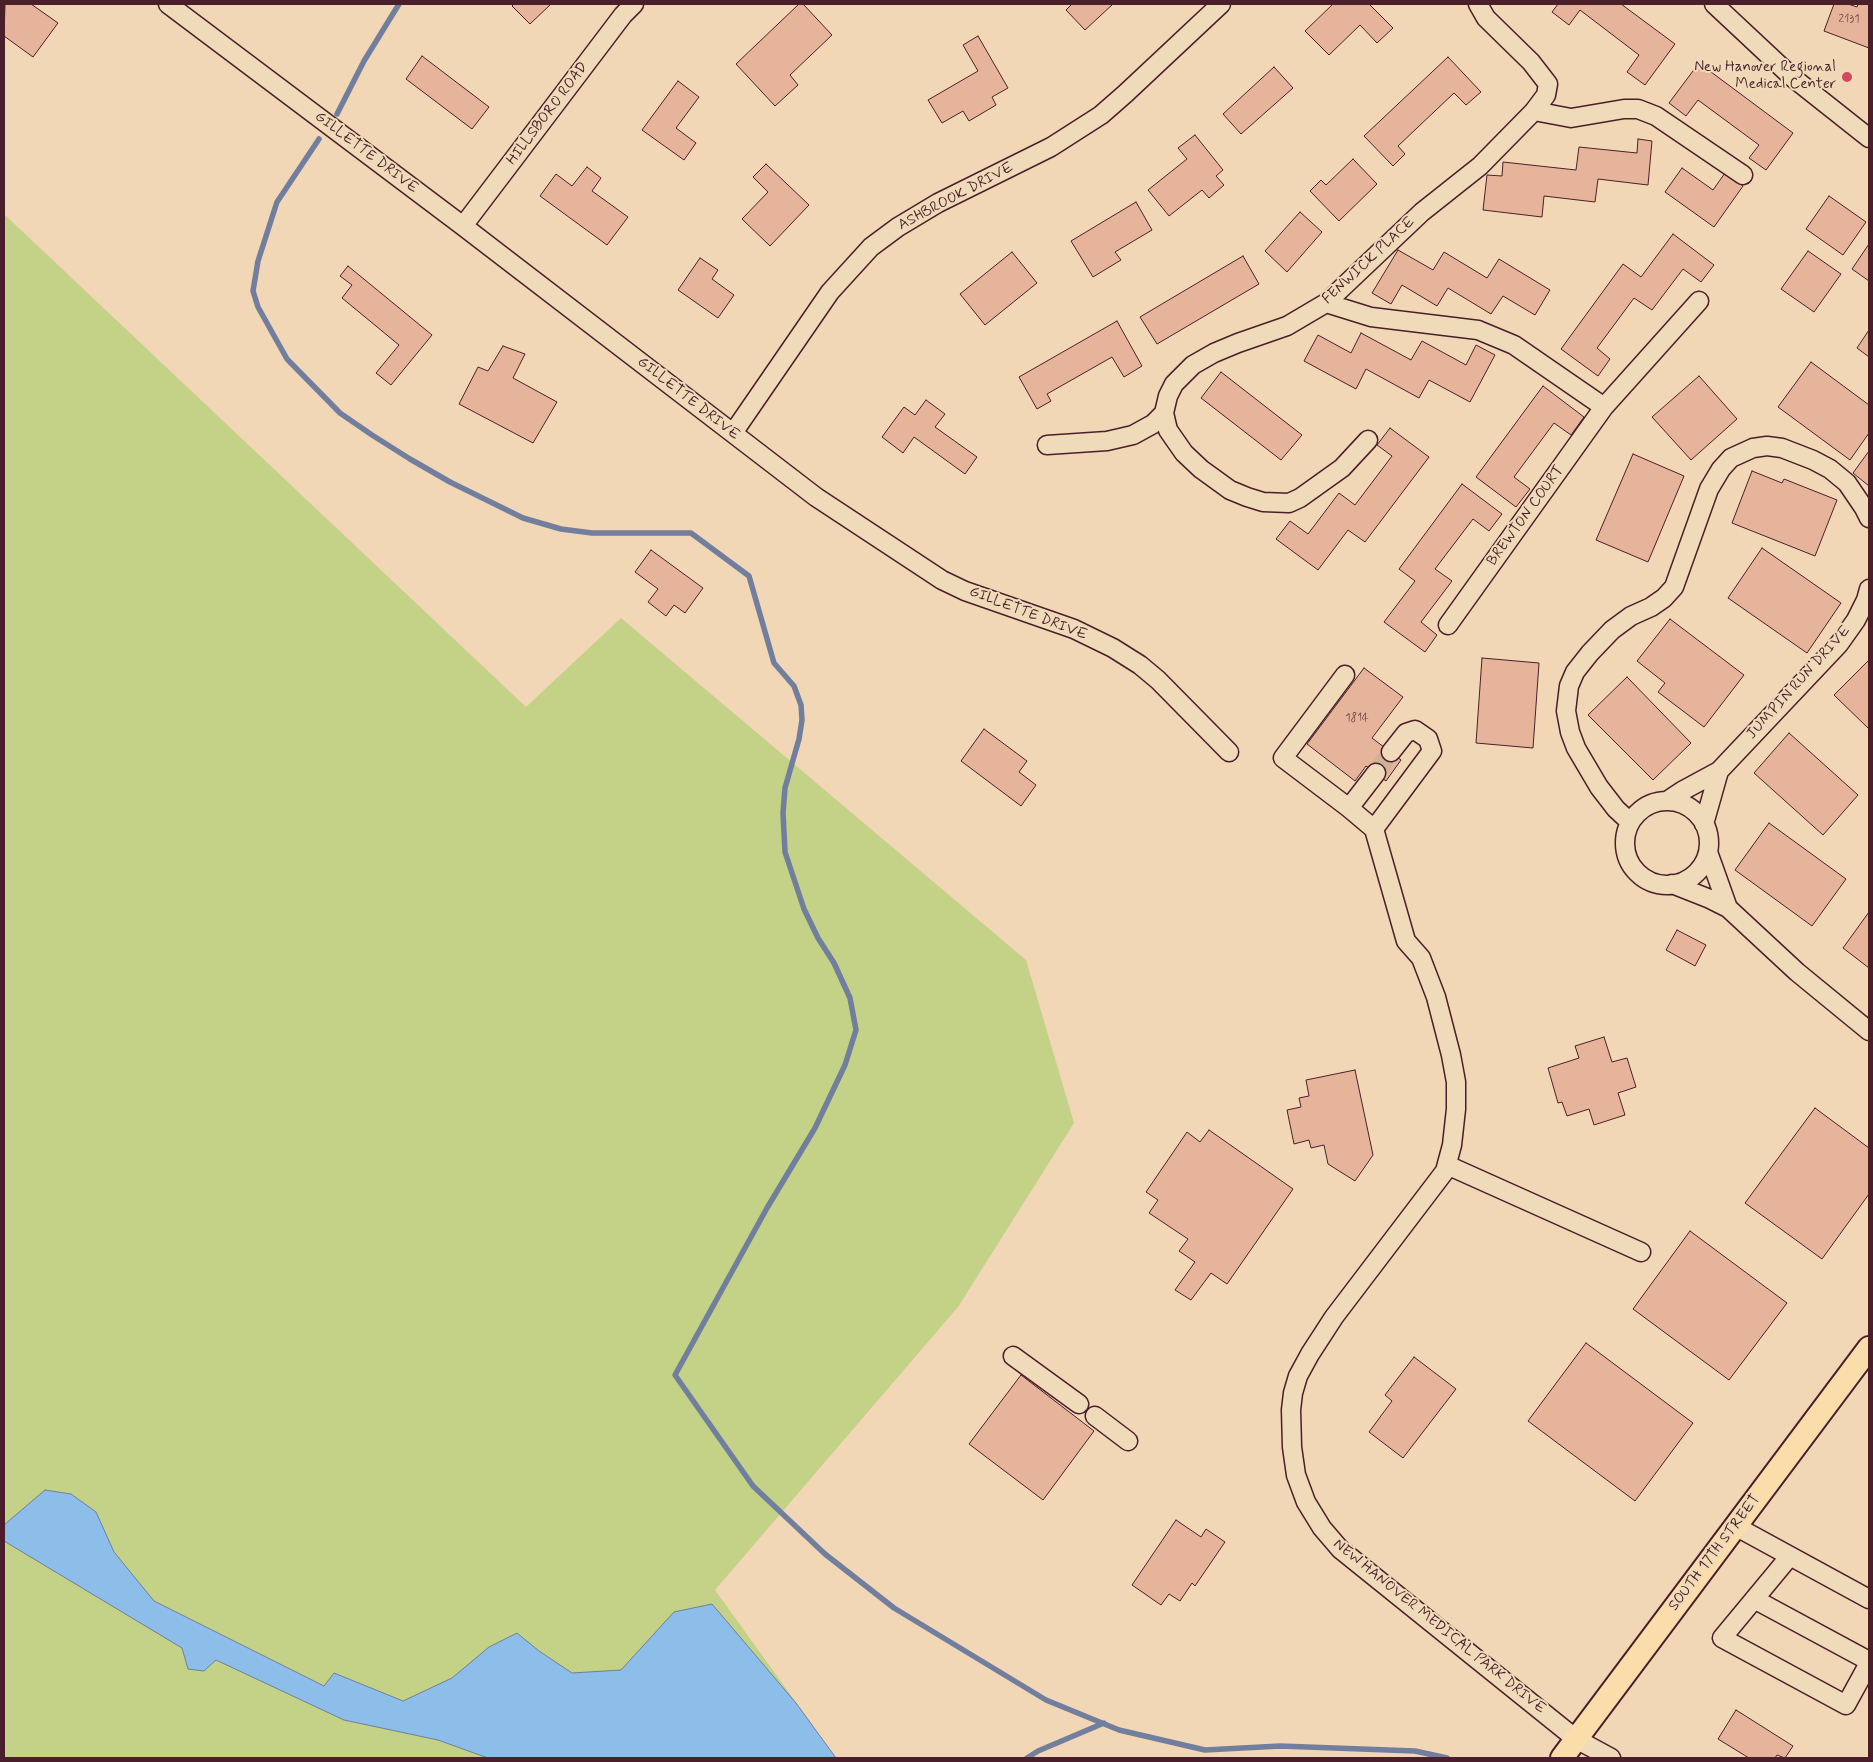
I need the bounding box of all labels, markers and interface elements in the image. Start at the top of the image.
house number: 2131 [1838,12,1860,26]
street label: HILLSBORO ROAD [503,59,593,169]
place label: New Hanover Regional Medical Center [1694,59,1836,94]
marker: New Hanover Regional Medical Center [1840,70,1854,84]
street label: GILLETTE DRIVE [311,108,421,198]
street label: ASHBROOK DRIVE [895,159,1017,235]
street label: FENWICK PLACE [1319,213,1419,309]
street label: GILLETTE DRIVE [633,353,743,445]
street label: BREWTON COURT [1484,462,1568,570]
street label: GILLETTE DRIVE [966,583,1090,645]
street label: JUMPIN RUN DRIVE [1743,623,1855,743]
house number: 1814 [1345,711,1369,725]
street label: SOUTH 17TH STREET [1665,1491,1765,1615]
street label: NEW HANOVER MEDICAL PARK DRIVE [1329,1536,1549,1718]

